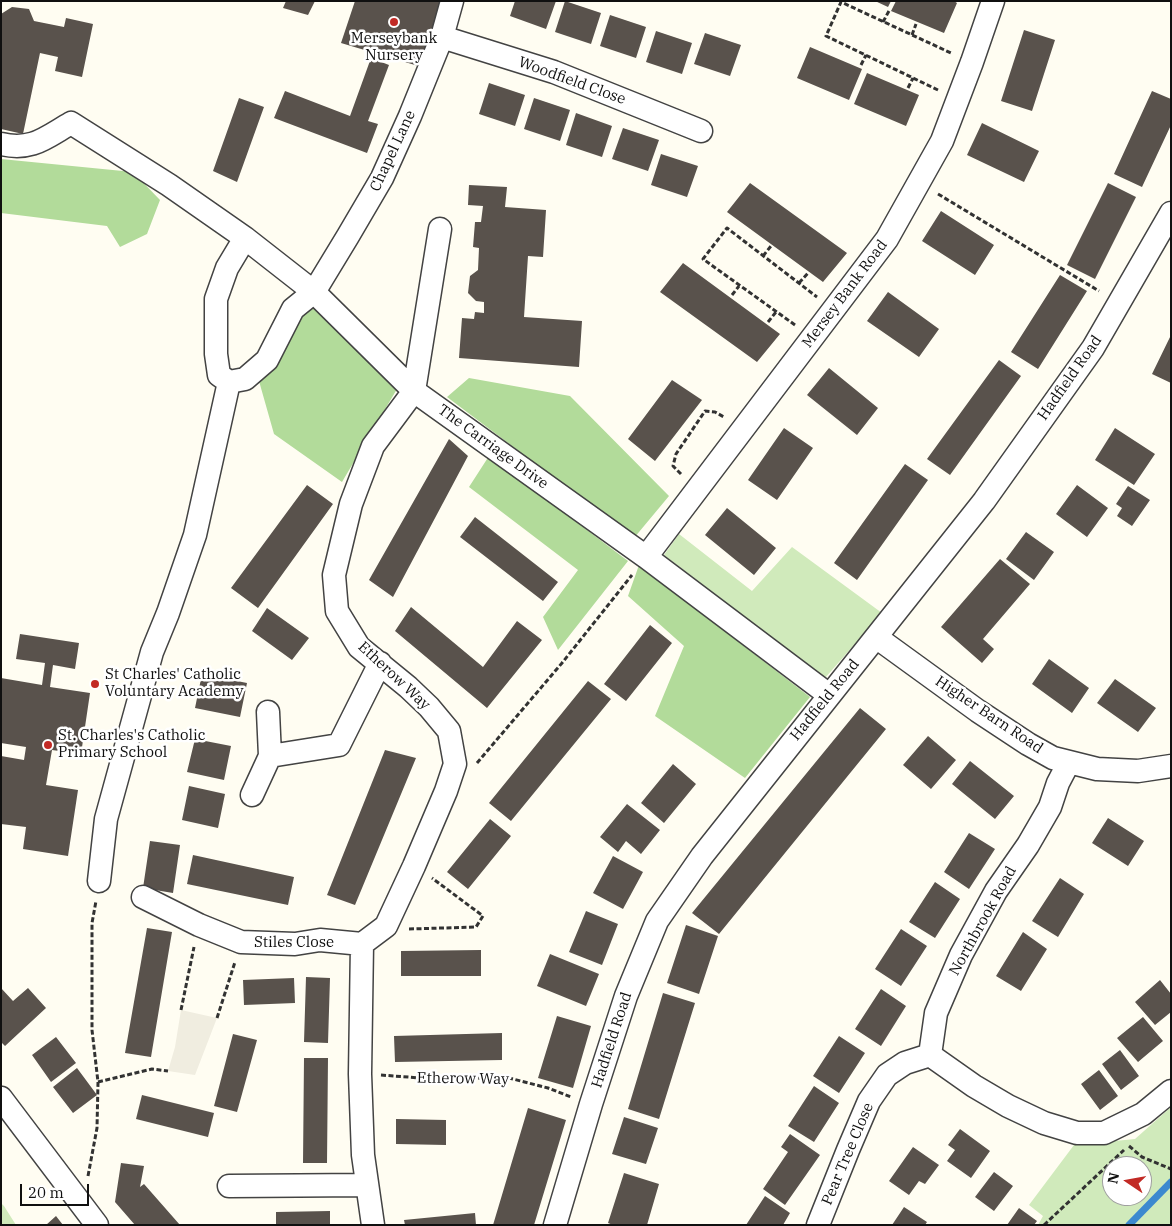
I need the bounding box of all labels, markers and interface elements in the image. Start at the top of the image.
marker: Merseybank Nursery [388,16,400,28]
place label: Merseybank Nursery [351,30,437,65]
street label: Woodfield Close [516,53,628,109]
street label: Chapel Lane [366,108,420,194]
street label: Mersey Bank Road [799,237,891,351]
street label: Hadfield Road [1034,332,1106,424]
street label: The Carriage Drive [434,401,552,493]
street label: Etherow Way [354,638,434,714]
street label: Hadfield Road [787,656,863,744]
place label: St Charles' Catholic Voluntary Academy [105,666,243,701]
street label: Higher Barn Road [932,672,1046,758]
marker: St Charles' Catholic Voluntary Academy [89,678,101,690]
place label: St. Charles's Catholic Primary School [58,727,206,762]
marker: St. Charles's Catholic Primary School [42,739,54,751]
street label: Northbrook Road [946,863,1020,979]
street label: Stiles Close [254,934,334,952]
street label: Hadfield Road [588,990,636,1090]
street label: Etherow Way [417,1069,509,1089]
street label: Pear Tree Close [818,1100,878,1208]
north arrow [1102,1156,1152,1206]
text: N [1103,1171,1123,1185]
scale bar [22,1174,91,1206]
text: 20 m [28,1183,64,1202]

